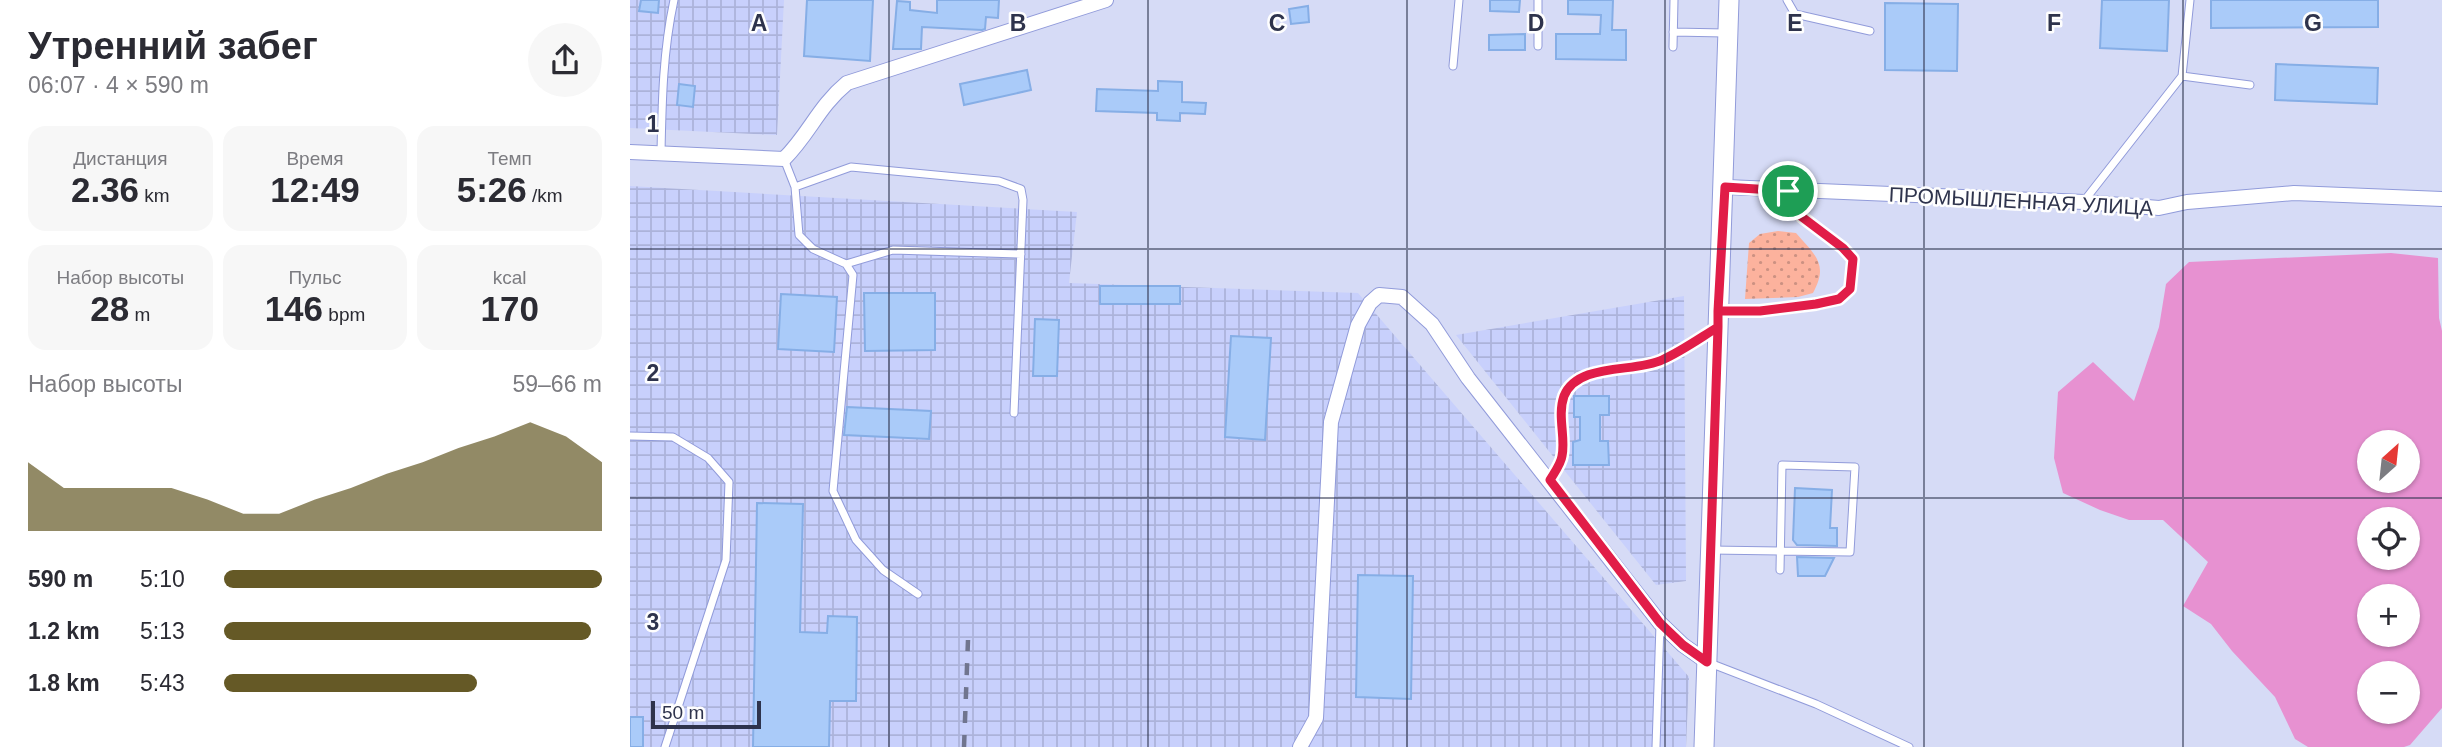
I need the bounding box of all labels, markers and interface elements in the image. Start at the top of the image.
text: A [751,10,767,36]
text: B [1010,10,1026,36]
text: C [1269,10,1285,36]
text: D [1528,10,1544,36]
text: E [1787,10,1803,36]
text: F [2047,10,2061,36]
text: G [2304,10,2322,36]
button: share [528,23,602,97]
text: Утренний забег [28,25,318,67]
text: 06:07 · 4 × 590 m [28,72,209,98]
text: 1 [647,111,660,137]
text: Дистанция [73,148,167,169]
text: Время [286,148,344,169]
text: Темп [487,148,532,169]
pin [1758,161,1818,221]
text: 2.36 [71,170,139,209]
text: 12:49 [270,170,360,209]
text: 5:26 [457,170,527,209]
icon: arrive [1769,172,1807,210]
street label: ПРОМЫШЛЕННАЯ УЛИЦА [1888,183,2154,219]
text: km [139,185,170,206]
text: /km [527,185,563,206]
text: Набор высоты [57,267,184,288]
text: Пульс [288,267,342,288]
text: kcal [493,267,527,288]
text: 28 [90,289,129,328]
text: 146 [265,289,323,328]
text: 170 [480,289,539,328]
text: m [129,304,150,325]
text: bpm [323,304,365,325]
text: 2 [647,360,659,386]
text: Набор высоты [28,371,182,397]
text: 59–66 m [512,371,602,397]
north arrow [2357,430,2420,494]
map controls [2357,430,2420,724]
button: locate [2357,507,2420,570]
text: 590 m [28,566,93,592]
text: 5:10 [140,566,185,592]
button: + [2357,584,2420,647]
text: 3 [647,609,659,635]
text: 1.2 km [28,618,100,644]
text: 5:13 [140,618,185,644]
button: − [2357,661,2420,724]
text: 1.8 km [28,670,100,696]
text: 5:43 [140,670,185,696]
scale bar [651,698,761,730]
text: 50 m [662,702,704,723]

